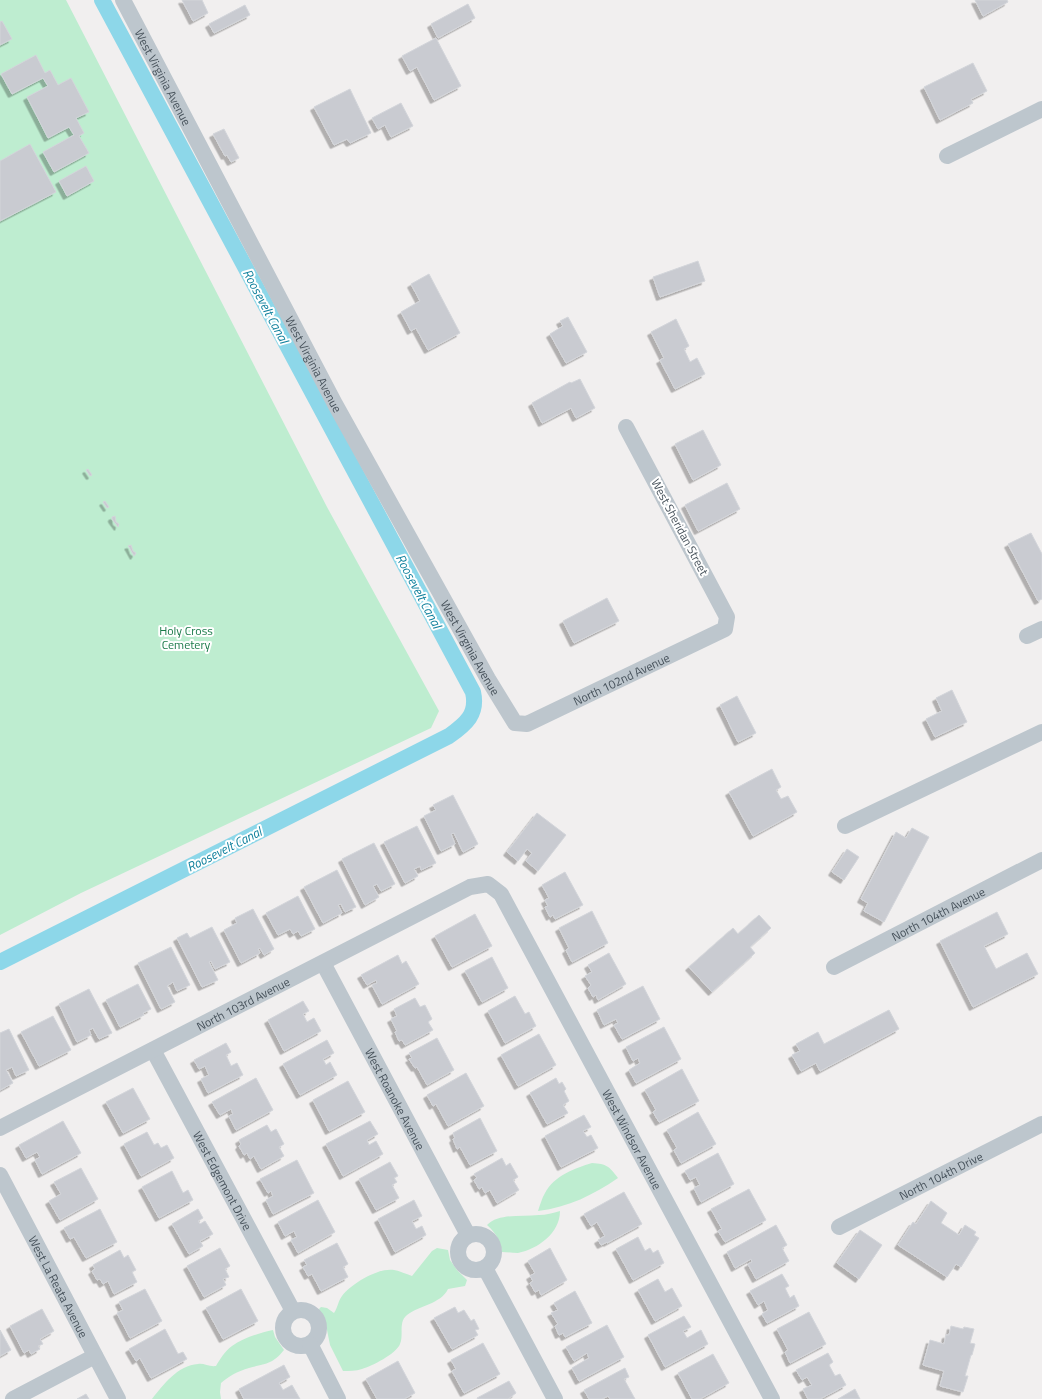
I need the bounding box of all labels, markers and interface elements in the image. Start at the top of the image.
street label: West Virginia Avenue [130,25,197,129]
water label: Roosevelt Canal [238,265,295,349]
street label: West Virginia Avenue [281,312,347,416]
street label: West Sheridan Street [646,475,714,579]
water label: Roosevelt Canal [391,550,448,634]
street label: West Virginia Avenue [436,596,505,699]
park label: Holy Cross Cemetery [159,621,213,654]
street label: North 102nd Avenue [570,648,673,710]
water label: Roosevelt Canal [183,821,267,876]
street label: North 104th Avenue [888,881,988,945]
street label: North 103rd Avenue [193,972,293,1035]
street label: West Roanoke Avenue [360,1044,430,1153]
street label: West Windsor Avenue [598,1086,667,1193]
street label: West Edgemont Drive [189,1127,257,1233]
street label: North 104th Drive [895,1146,986,1205]
street label: West La Reata Avenue [24,1232,93,1341]

